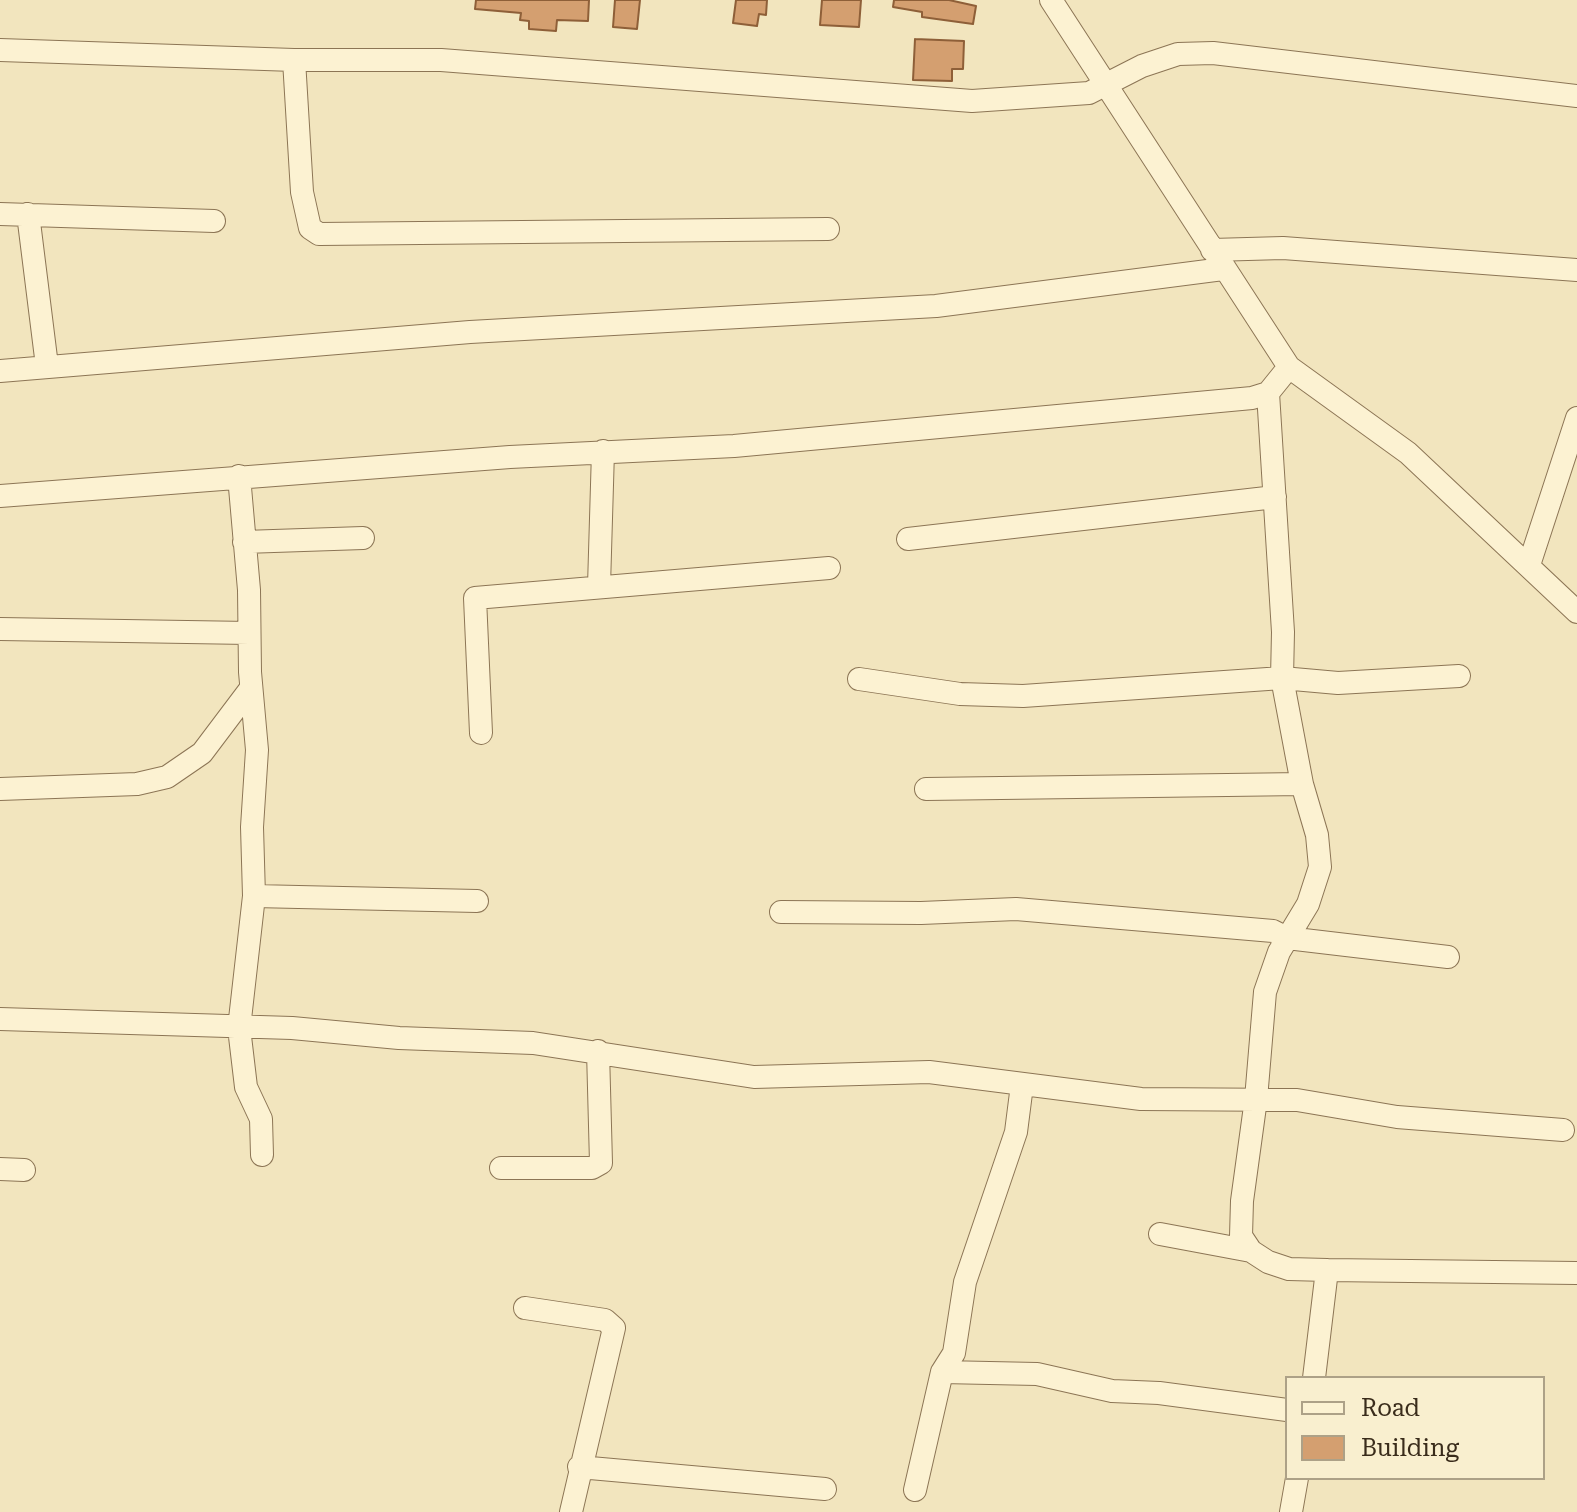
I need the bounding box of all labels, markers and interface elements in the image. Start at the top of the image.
legend [1285,1376,1545,1480]
text: Road [1361,1394,1420,1422]
text: Building [1361,1434,1459,1462]

